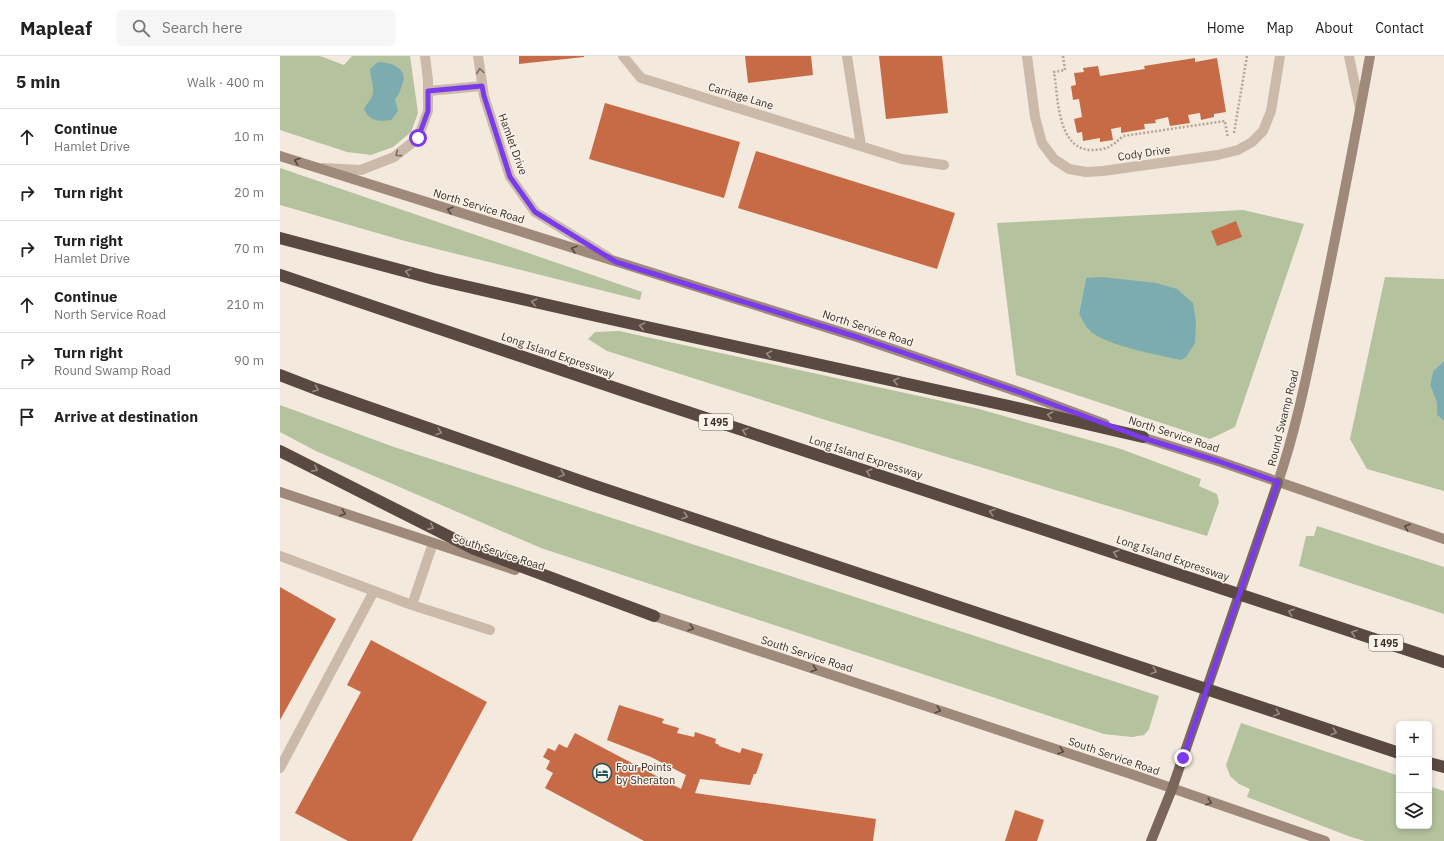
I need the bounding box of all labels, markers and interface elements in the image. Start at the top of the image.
search box [116,10,396,46]
text: Mapleaf [20,16,92,40]
icon: search [130,17,152,39]
text: Search here [162,18,242,37]
text: Home [1207,19,1244,37]
text: Map [1266,19,1293,37]
text: About [1315,19,1353,37]
text: Contact [1375,19,1424,37]
one-way arrow [476,68,485,74]
text: 5 min [16,71,60,93]
text: Walk · 400 m [187,74,264,91]
street label: Carriage Lane [707,79,775,113]
street label: Hamlet Drive [495,111,531,177]
text: Continue [54,119,118,138]
icon: ahead [16,126,38,148]
text: 10 m [234,128,264,145]
route start [409,129,427,147]
text: Hamlet Drive [54,138,130,155]
street label: Cody Drive [1117,142,1171,164]
one-way arrow [396,149,403,156]
one-way arrow [294,158,301,166]
icon: right [16,182,38,204]
text: Turn right [54,183,123,202]
text: 20 m [234,184,264,201]
street label: North Service Road [432,185,526,227]
one-way arrow [447,206,454,215]
text: Turn right [54,231,123,250]
icon: right [16,238,38,260]
text: 70 m [234,240,264,257]
one-way arrow [571,245,578,254]
text: Hamlet Drive [54,250,130,267]
one-way arrow [405,268,412,277]
text: Continue [54,287,118,306]
icon: ahead [16,294,38,316]
text: 210 m [226,296,264,313]
one-way arrow [531,299,538,307]
text: North Service Road [54,306,166,323]
street label: North Service Road [821,307,915,349]
one-way arrow [639,323,645,331]
street label: Long Island Expressway [500,329,617,381]
text: Turn right [54,343,123,362]
icon: right [16,350,38,372]
one-way arrow [766,350,772,358]
text: 90 m [234,352,264,369]
text: Round Swamp Road [54,362,171,379]
street label: Round Swamp Road [1264,368,1302,468]
one-way arrow [893,378,899,386]
one-way arrow [313,384,320,393]
icon: arrive [16,406,38,428]
text: Arrive at destination [54,407,198,426]
one-way arrow [1047,412,1053,420]
street label: North Service Road [1127,413,1221,455]
road number: I 495 [699,414,733,430]
one-way arrow [436,427,443,435]
one-way arrow [742,427,749,436]
street label: Long Island Expressway [807,432,925,482]
one-way arrow [311,464,318,472]
one-way arrow [866,468,873,477]
one-way arrow [558,469,565,478]
one-way arrow [340,508,347,517]
one-way arrow [989,508,996,517]
one-way arrow [682,511,689,519]
one-way arrow [427,522,434,530]
one-way arrow [1404,523,1411,532]
street label: South Service Road [451,531,547,573]
street label: Long Island Expressway [1115,532,1232,584]
one-way arrow [1113,549,1120,558]
one-way arrow [1288,608,1295,617]
one-way arrow [687,623,694,632]
one-way arrow [1350,629,1357,638]
street label: South Service Road [759,633,855,675]
road number: I 495 [1369,635,1403,651]
one-way arrow [811,664,818,673]
one-way arrow [1150,666,1157,675]
one-way arrow [934,705,941,713]
one-way arrow [1273,708,1280,717]
map controls [1396,721,1432,829]
button: + [1396,721,1432,757]
one-way arrow [1330,727,1337,735]
street label: South Service Road [1067,734,1161,778]
one-way arrow [1057,746,1064,754]
route end [1174,749,1192,767]
button: − [1396,757,1432,793]
place label: Four Points by Sheraton [616,760,675,787]
hotel icon: Four Points by Sheraton [591,762,613,784]
button: layers [1396,793,1432,829]
one-way arrow [1206,797,1213,805]

